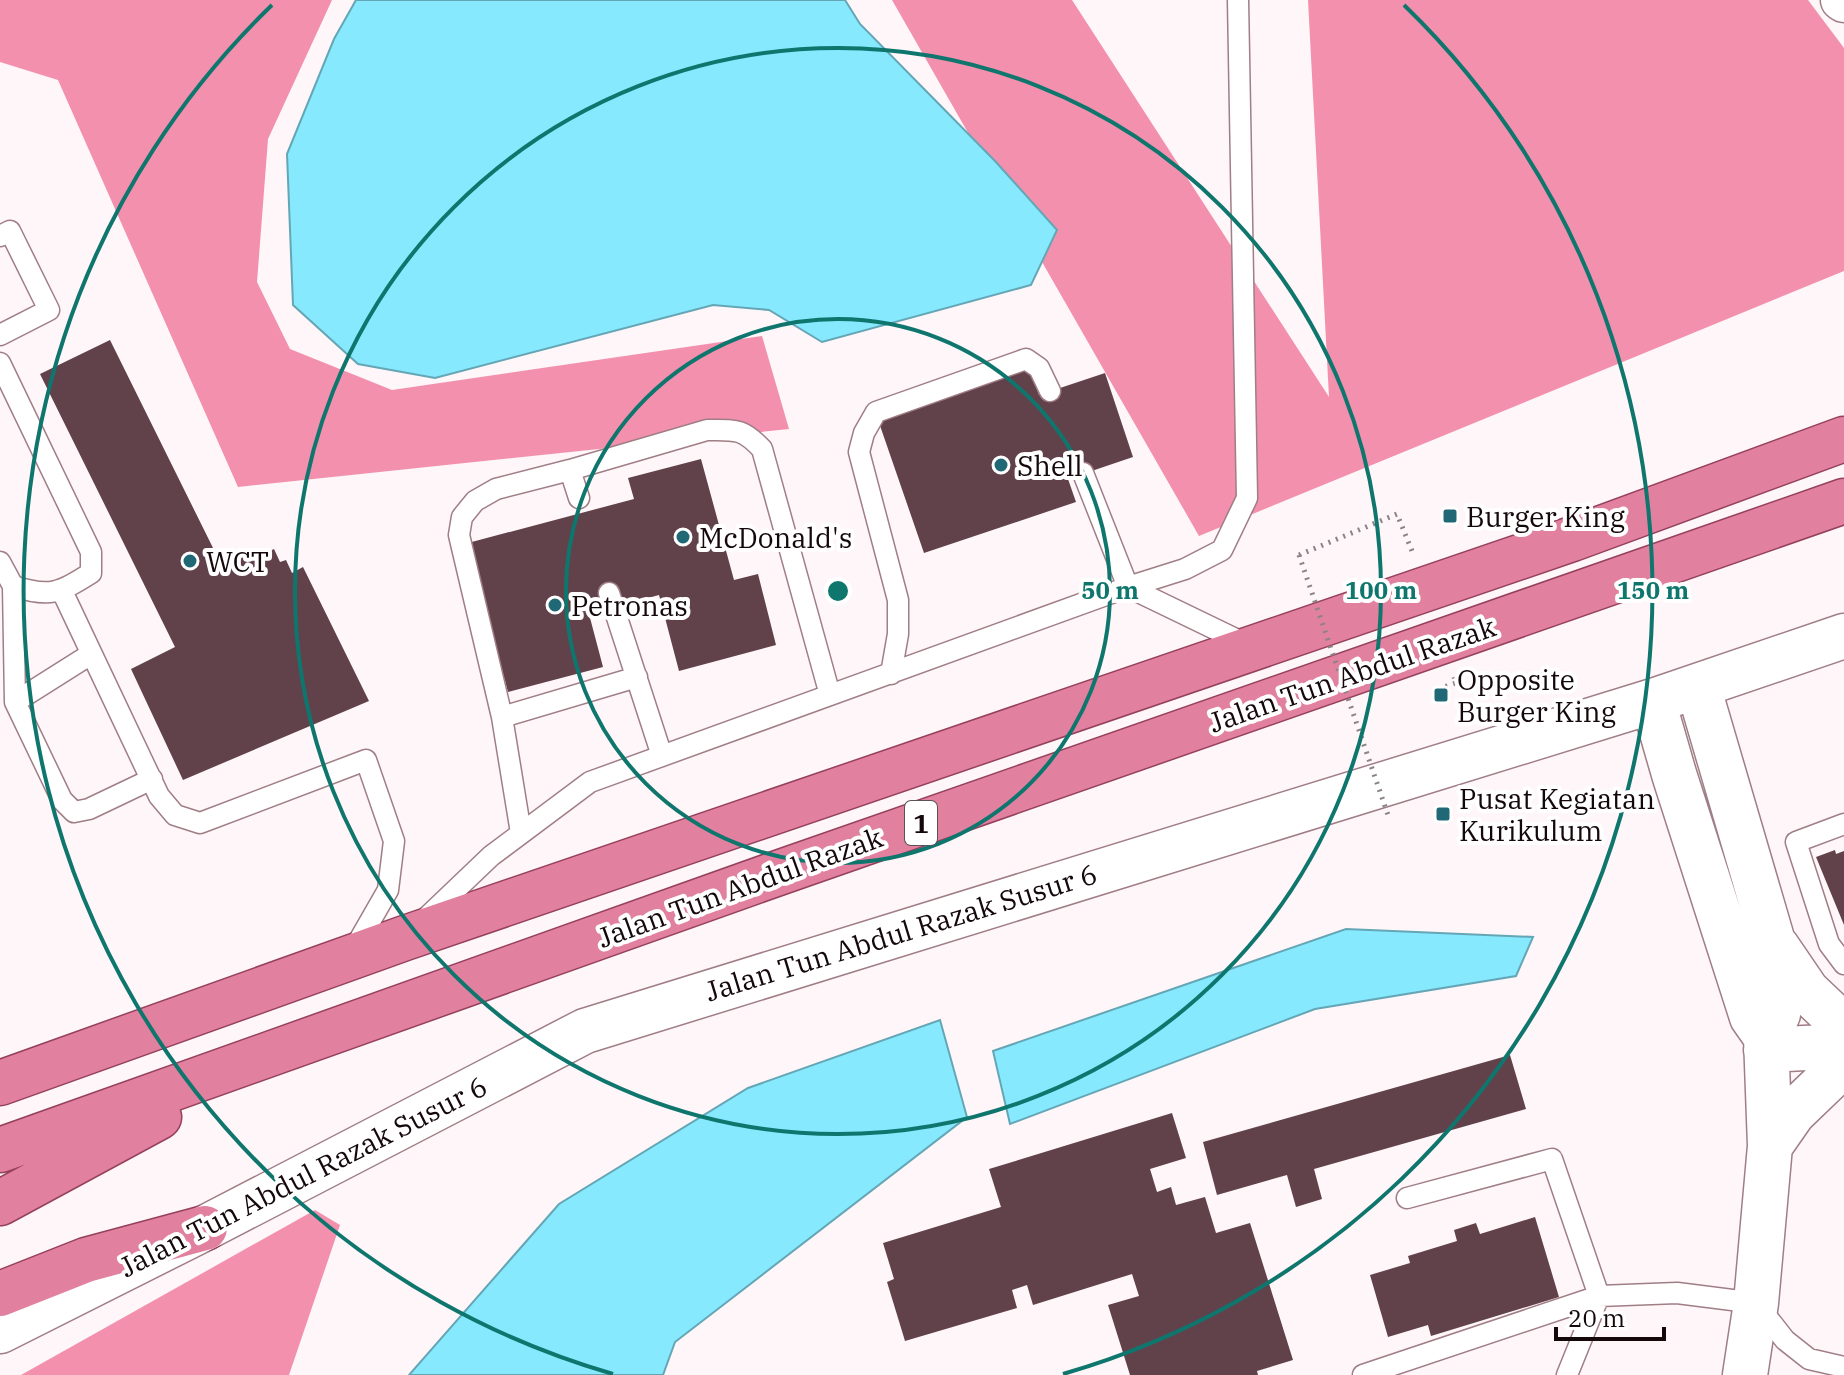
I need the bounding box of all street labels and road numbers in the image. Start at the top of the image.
street label: Jalan Tun Abdul Razak [1204,607,1501,740]
road number: 1 [905,801,937,845]
street label: Jalan Tun Abdul Razak [592,818,888,956]
street label: Jalan Tun Abdul Razak Susur 6 [701,855,1101,1009]
street label: Jalan Tun Abdul Razak Susur 6 [113,1067,493,1285]

